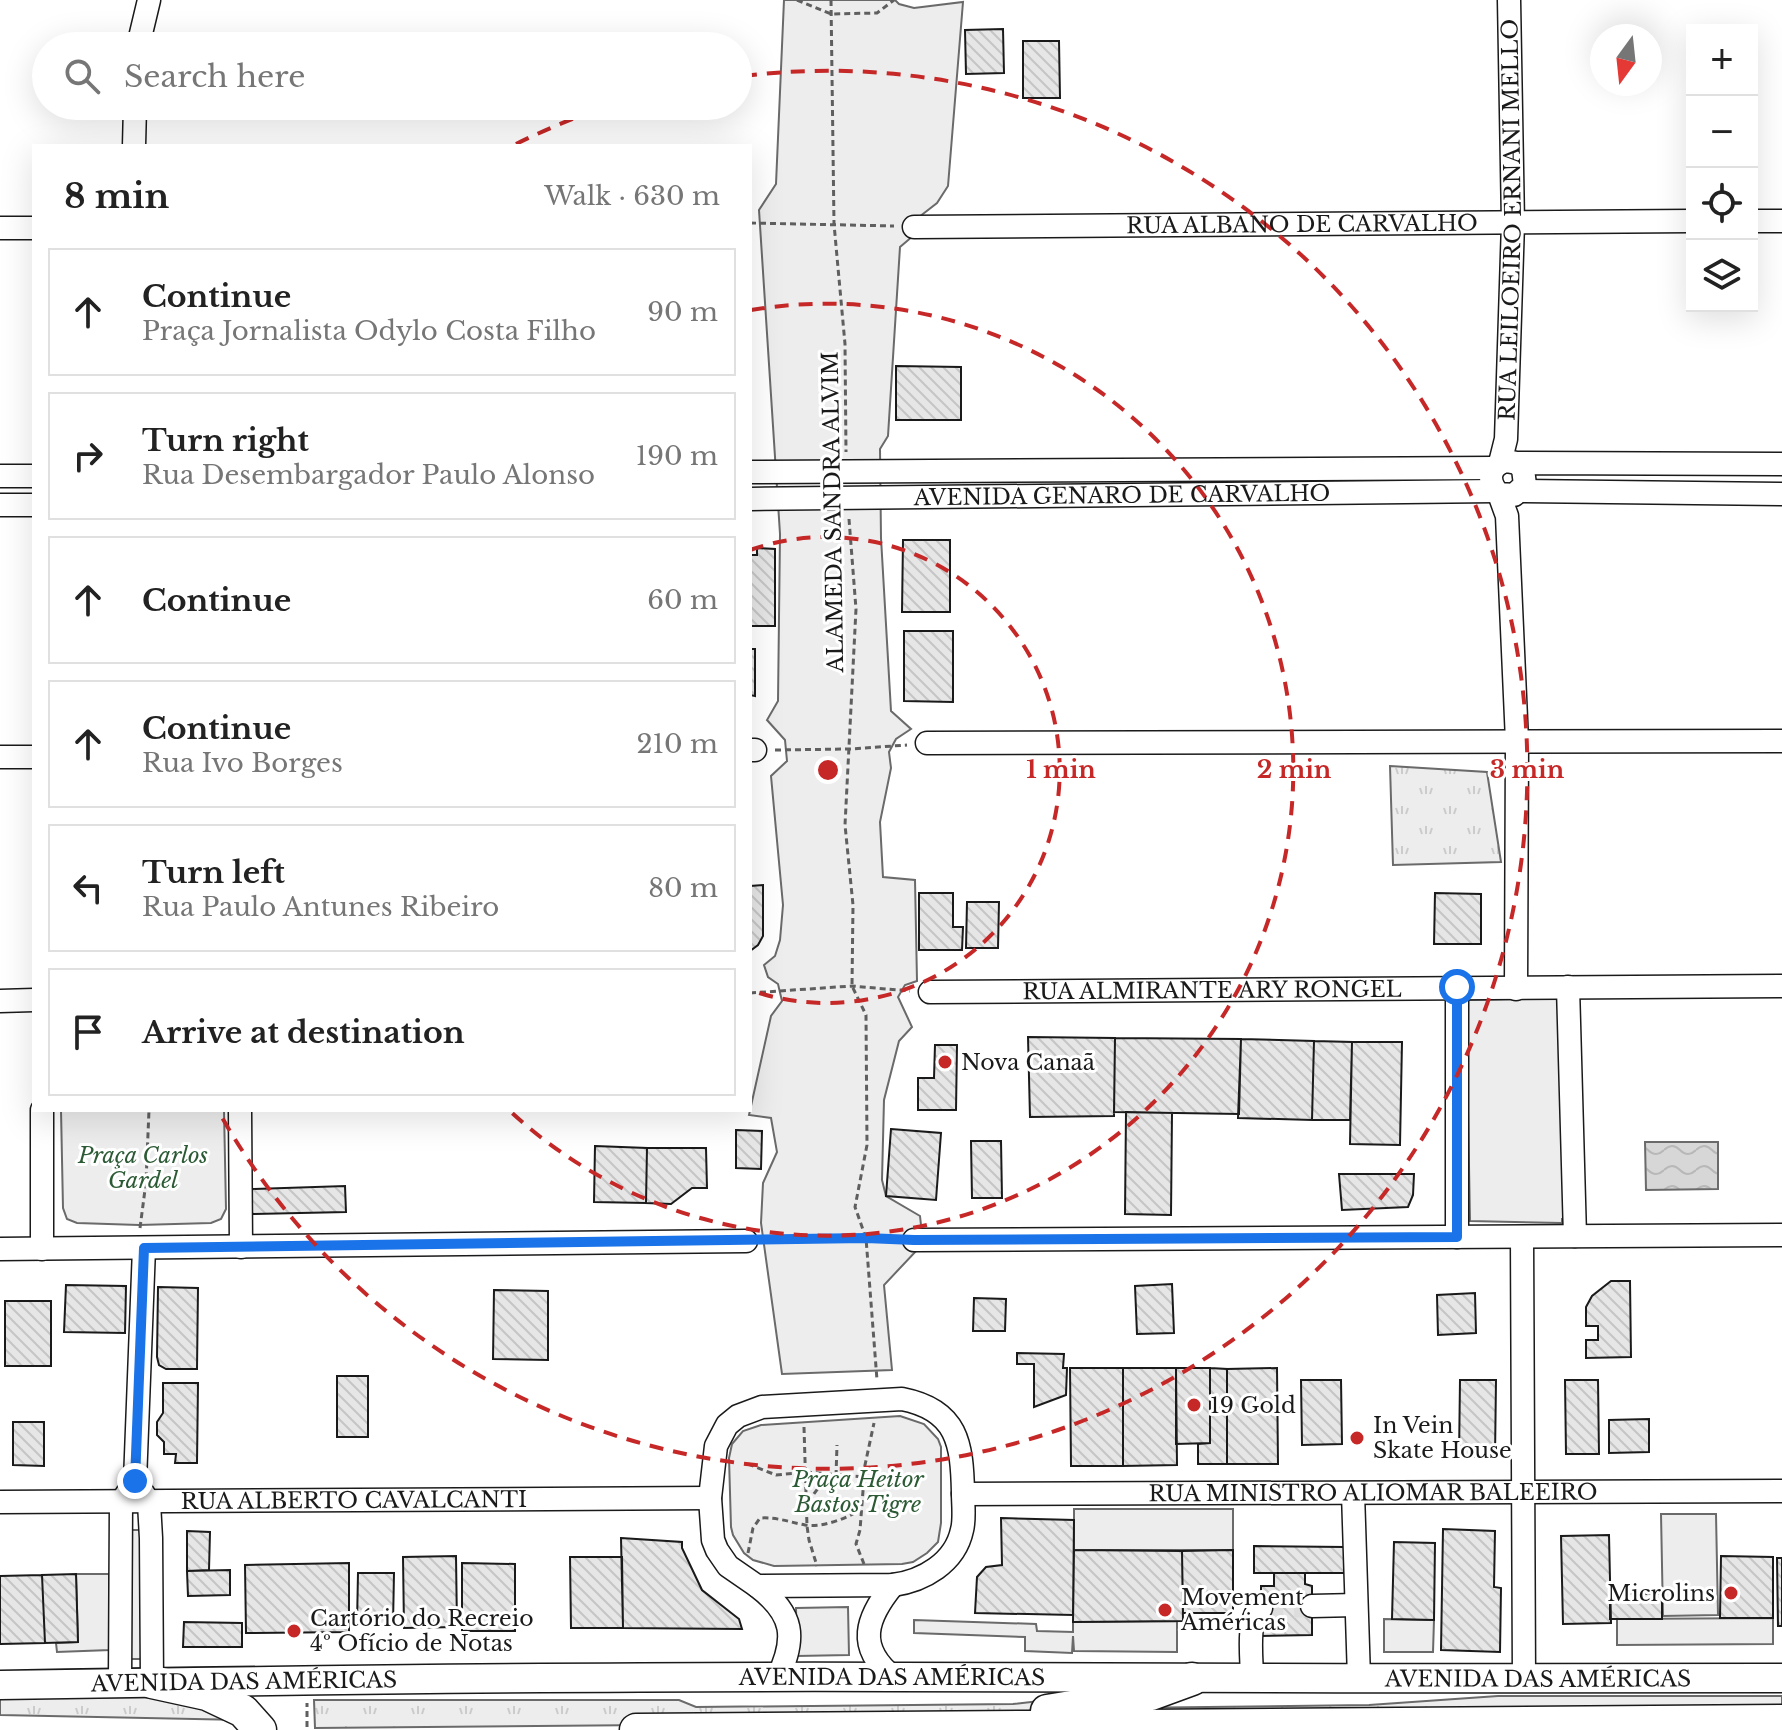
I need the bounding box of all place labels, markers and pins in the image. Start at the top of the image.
centre of rings [814,756,842,784]
place label: Nova Canaã [961,1049,1096,1076]
marker: Nova Canaã [936,1053,954,1071]
place label: 19 Gold [1210,1392,1296,1419]
marker: 19 Gold [1185,1396,1203,1414]
place label: In Vein Skate House [1373,1412,1512,1464]
marker: In Vein Skate House [1348,1429,1366,1447]
place label: Microlins [1607,1580,1715,1607]
place label: Movement Américas [1180,1584,1304,1636]
marker: Microlins [1722,1584,1740,1602]
marker: Movement Américas [1156,1601,1174,1619]
place label: Cartório do Recreio 4º Ofício de Notas [310,1605,534,1657]
marker: Cartório do Recreio 4º Ofício de Notas [285,1622,303,1640]

